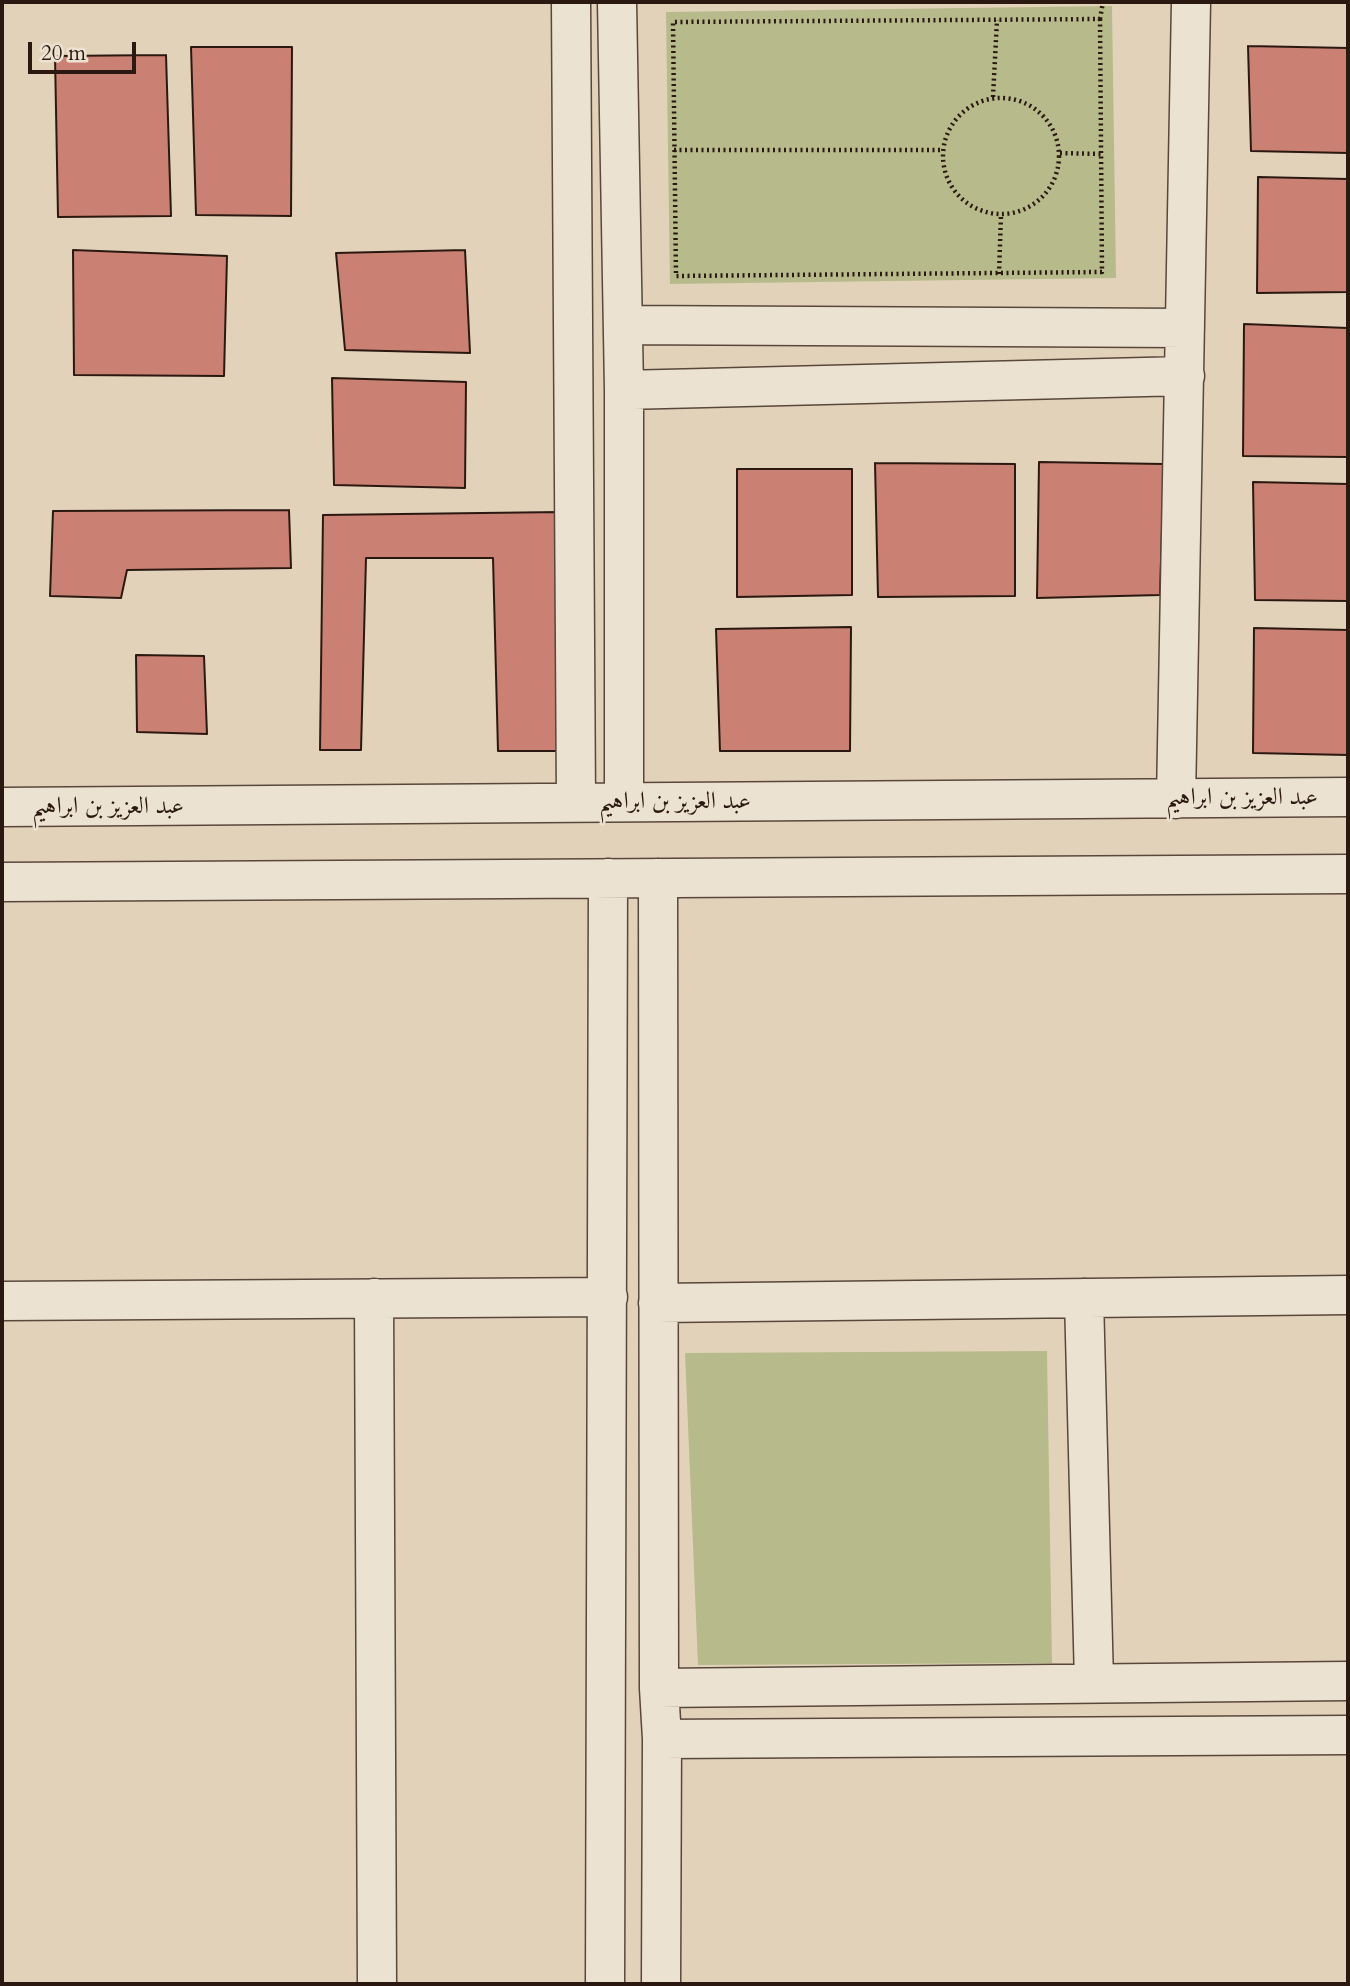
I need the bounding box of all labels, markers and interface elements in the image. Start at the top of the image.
scale bar [32,28,140,72]
text: 20 m [41,39,86,68]
street label: عبد العزيز بن ابراهيم [1166,784,1318,812]
street label: عبد العزيز بن ابراهيم [599,788,751,816]
street label: عبد العزيز بن ابراهيم [32,793,184,821]

